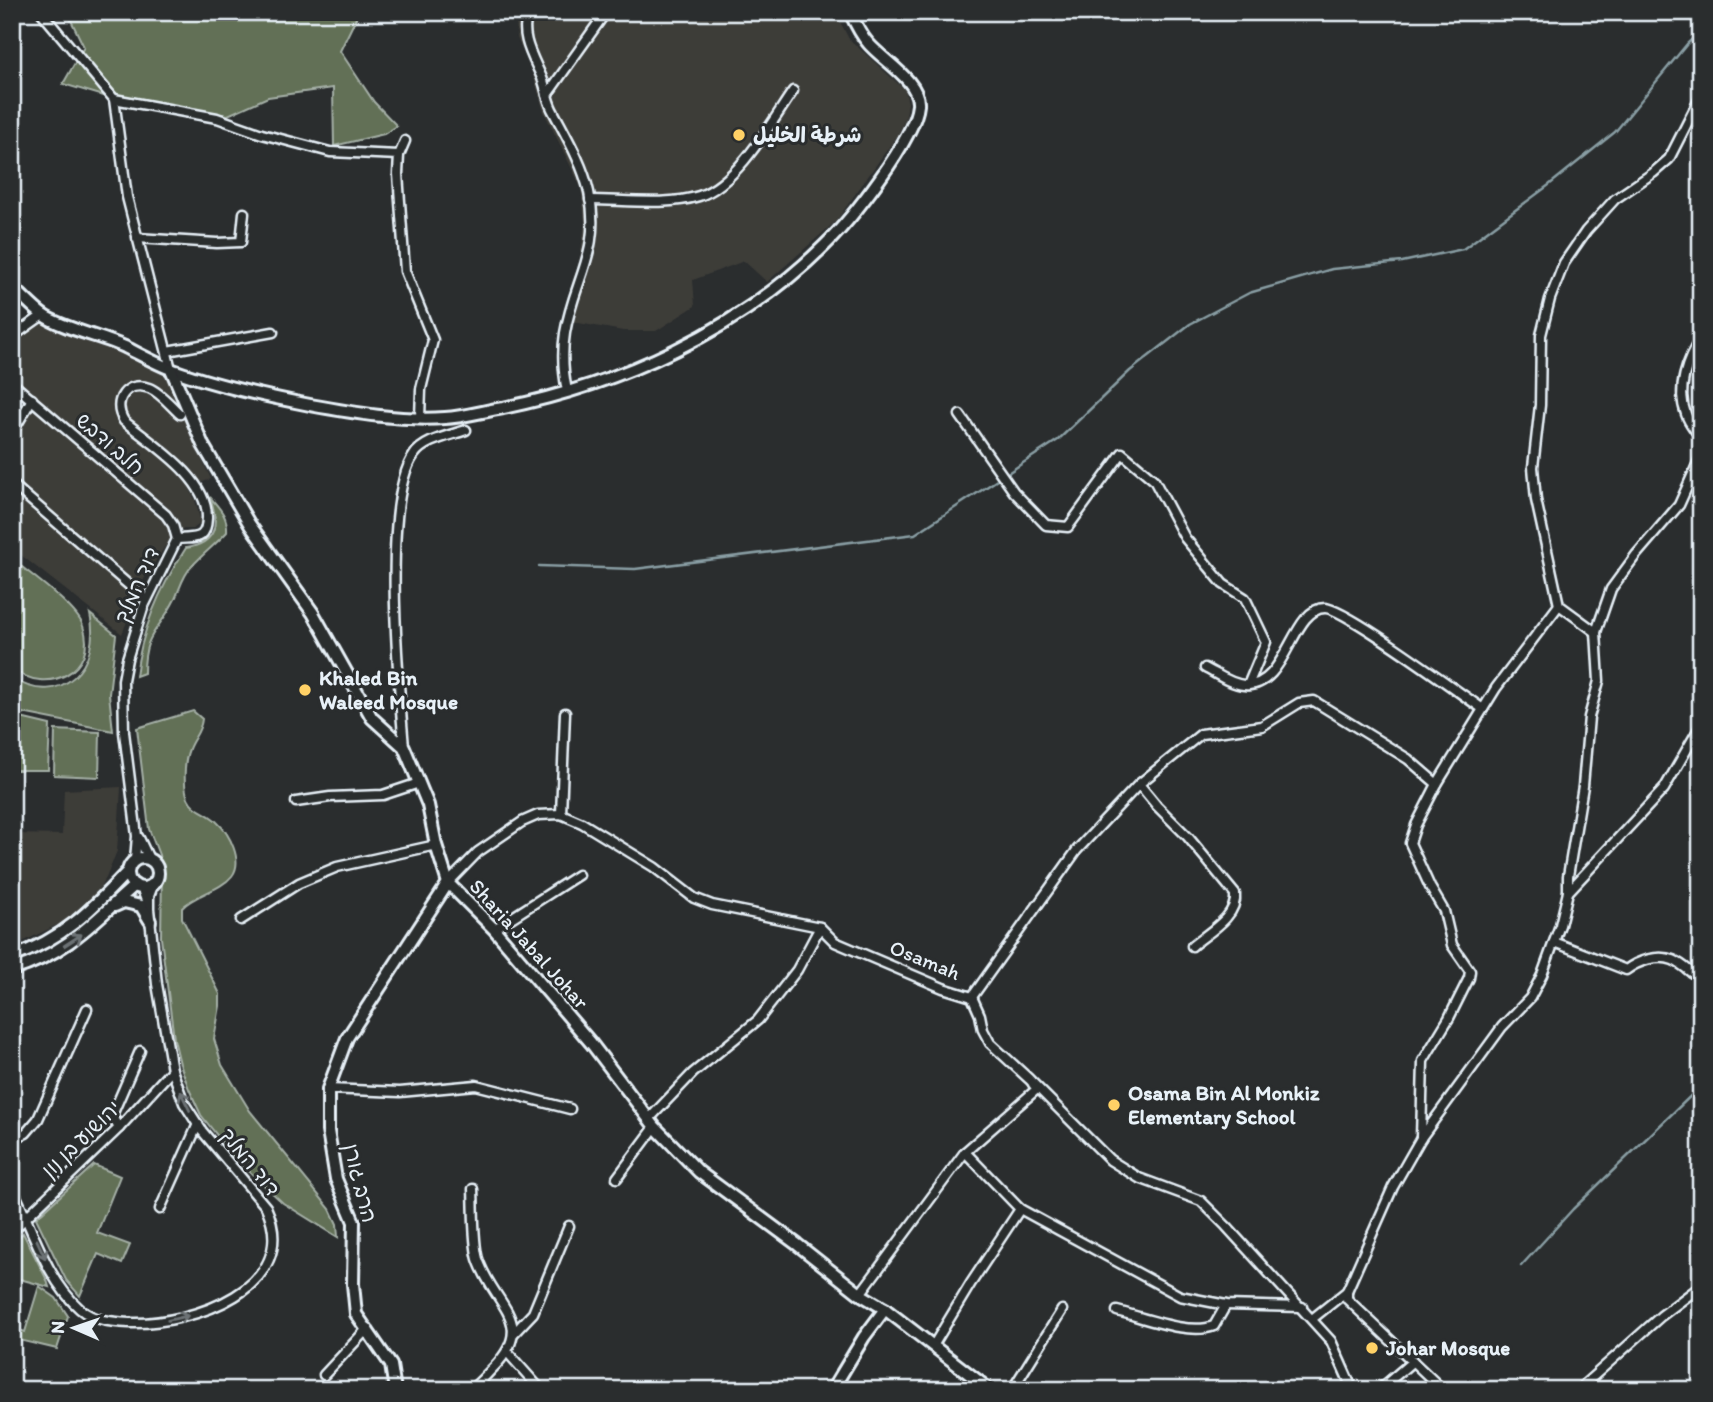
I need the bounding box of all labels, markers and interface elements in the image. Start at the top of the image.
place label: شرطة الخليل [753,122,861,148]
marker: شرطة الخليل [731,127,747,143]
street label: חלב ודבש [71,407,149,480]
street label: דוד המלך [109,543,165,627]
place label: Khaled Bin Waleed Mosque [319,665,458,715]
marker: Khaled Bin Waleed Mosque [297,682,313,698]
street label: Sharia Jabal Johar [465,874,595,1014]
one-way arrow [63,932,82,947]
street label: Osamah [886,934,964,985]
place label: Osama Bin Al Monkiz Elementary School [1128,1080,1320,1130]
one-way arrow [177,1091,191,1112]
street label: יהושוע בן נון [36,1095,126,1183]
marker: Osama Bin Al Monkiz Elementary School [1106,1097,1122,1113]
street label: דוד המלך [215,1123,285,1201]
street label: הרב גורן [338,1141,382,1225]
one-way arrow [35,1238,48,1260]
north arrow [38,1294,108,1364]
one-way arrow [166,1311,189,1325]
text: N [46,1321,69,1334]
place label: Johar Mosque [1385,1335,1510,1361]
marker: Johar Mosque [1364,1340,1380,1356]

